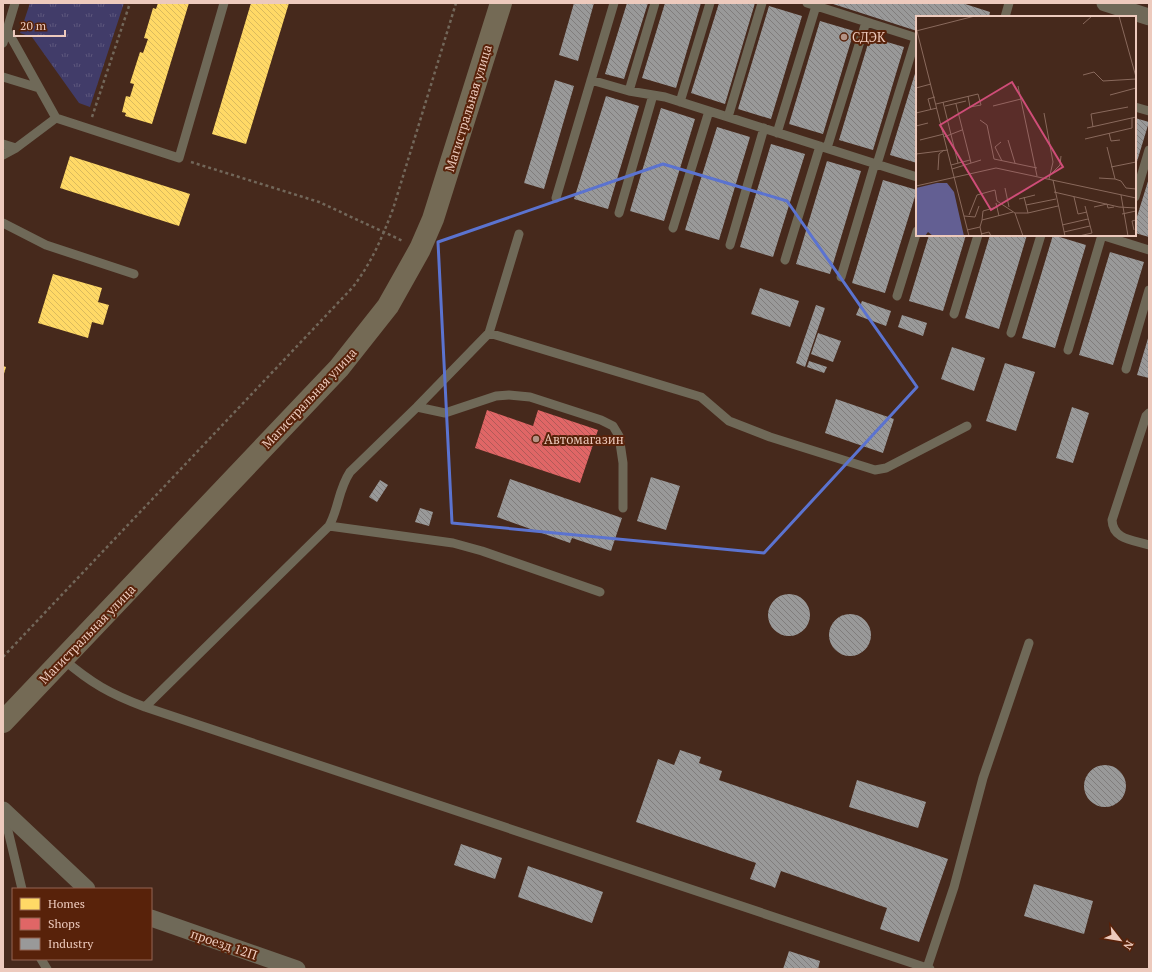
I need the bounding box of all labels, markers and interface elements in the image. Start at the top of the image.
scale bar [14,12,65,38]
inset map [916,16,1136,236]
text: 20 m [20,18,47,33]
place label: СДЭК [852,28,886,46]
marker: СДЭК [839,32,849,42]
street label: Магистральная улица [440,42,496,174]
street label: Магистральная улица [258,343,361,452]
place label: Автомагазин [544,430,624,448]
marker: Автомагазин [531,434,541,444]
street label: Магистральная улица [35,580,140,688]
legend [12,888,152,960]
text: Homes [48,896,85,911]
text: Shops [48,916,80,931]
north arrow [1100,920,1140,960]
street label: проезд 12П [188,924,260,964]
text: Industry [48,936,94,951]
text: N [1120,938,1137,953]

